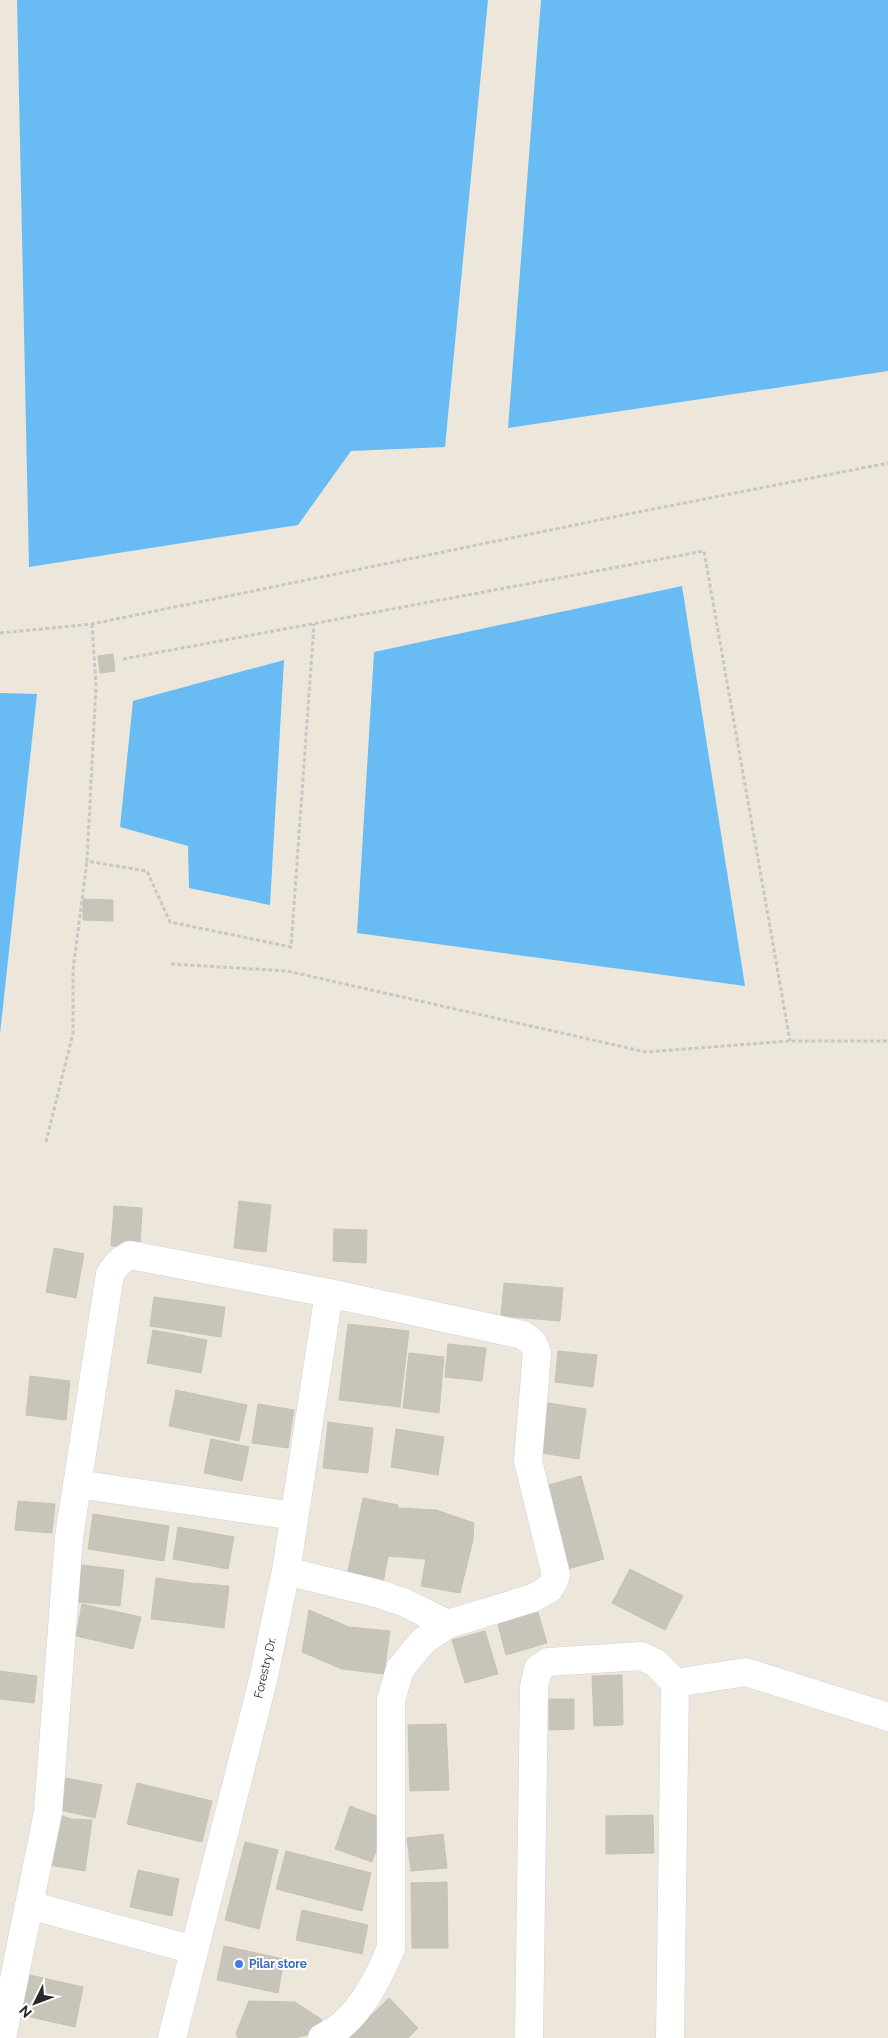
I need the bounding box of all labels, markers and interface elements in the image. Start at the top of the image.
street label: Forestry Dr. [251,1636,279,1700]
place label: Pilar store [249,1957,307,1971]
marker: Pilar store [233,1958,245,1970]
north arrow [10,1978,60,2028]
text: N [16,2002,35,2021]

